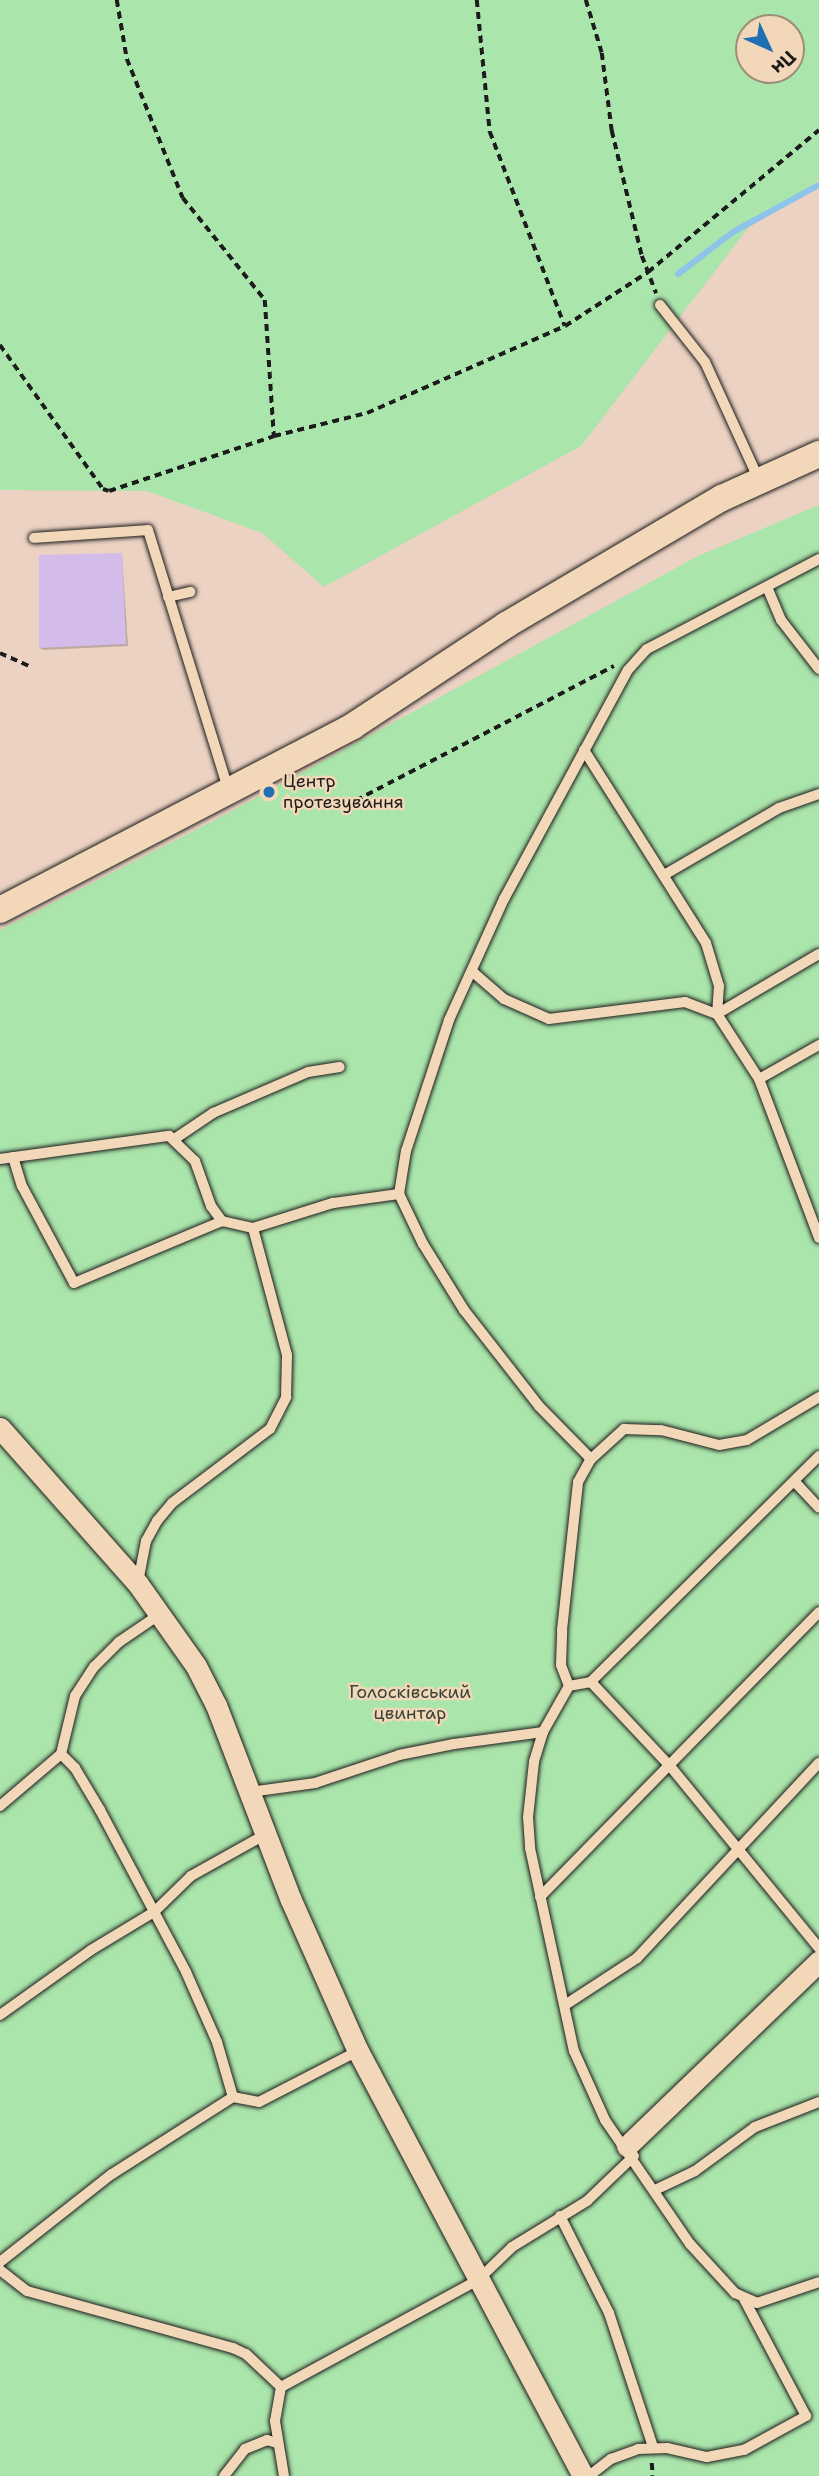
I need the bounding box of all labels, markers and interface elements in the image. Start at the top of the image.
north arrow [735,14,805,84]
text: Пн [766,45,802,80]
place label: Центр протезування [283,771,404,814]
marker: Центр протезування [261,784,277,800]
park label: Голосківський цвинтар [349,1682,471,1724]

